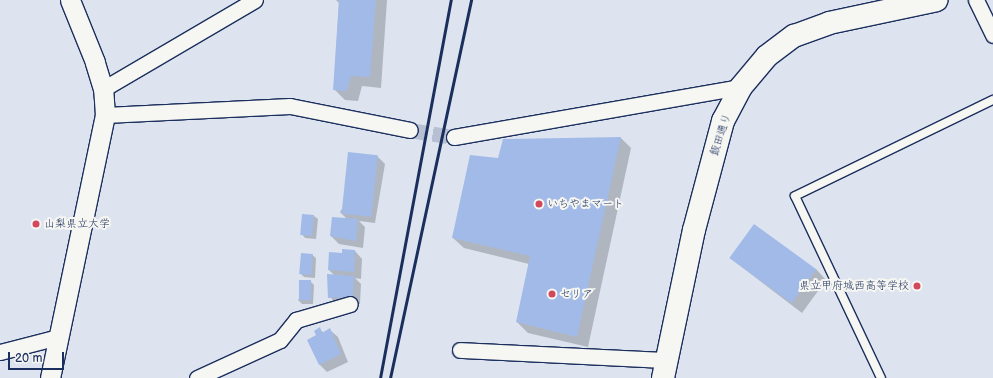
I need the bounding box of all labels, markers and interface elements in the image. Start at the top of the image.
street label: 飯田通り [708,112,734,158]
place label: いちやまマート [547,197,624,211]
marker: いちやまマート [534,199,544,209]
place label: 山梨県立大学 [44,217,110,231]
marker: 山梨県立大学 [31,219,41,229]
place label: 県立甲府城西高等学校 [799,279,909,293]
marker: 県立甲府城西高等学校 [912,281,922,291]
place label: セリア [560,287,593,301]
marker: セリア [547,289,557,299]
scale bar [10,344,66,370]
text: 20 m [15,351,42,366]

